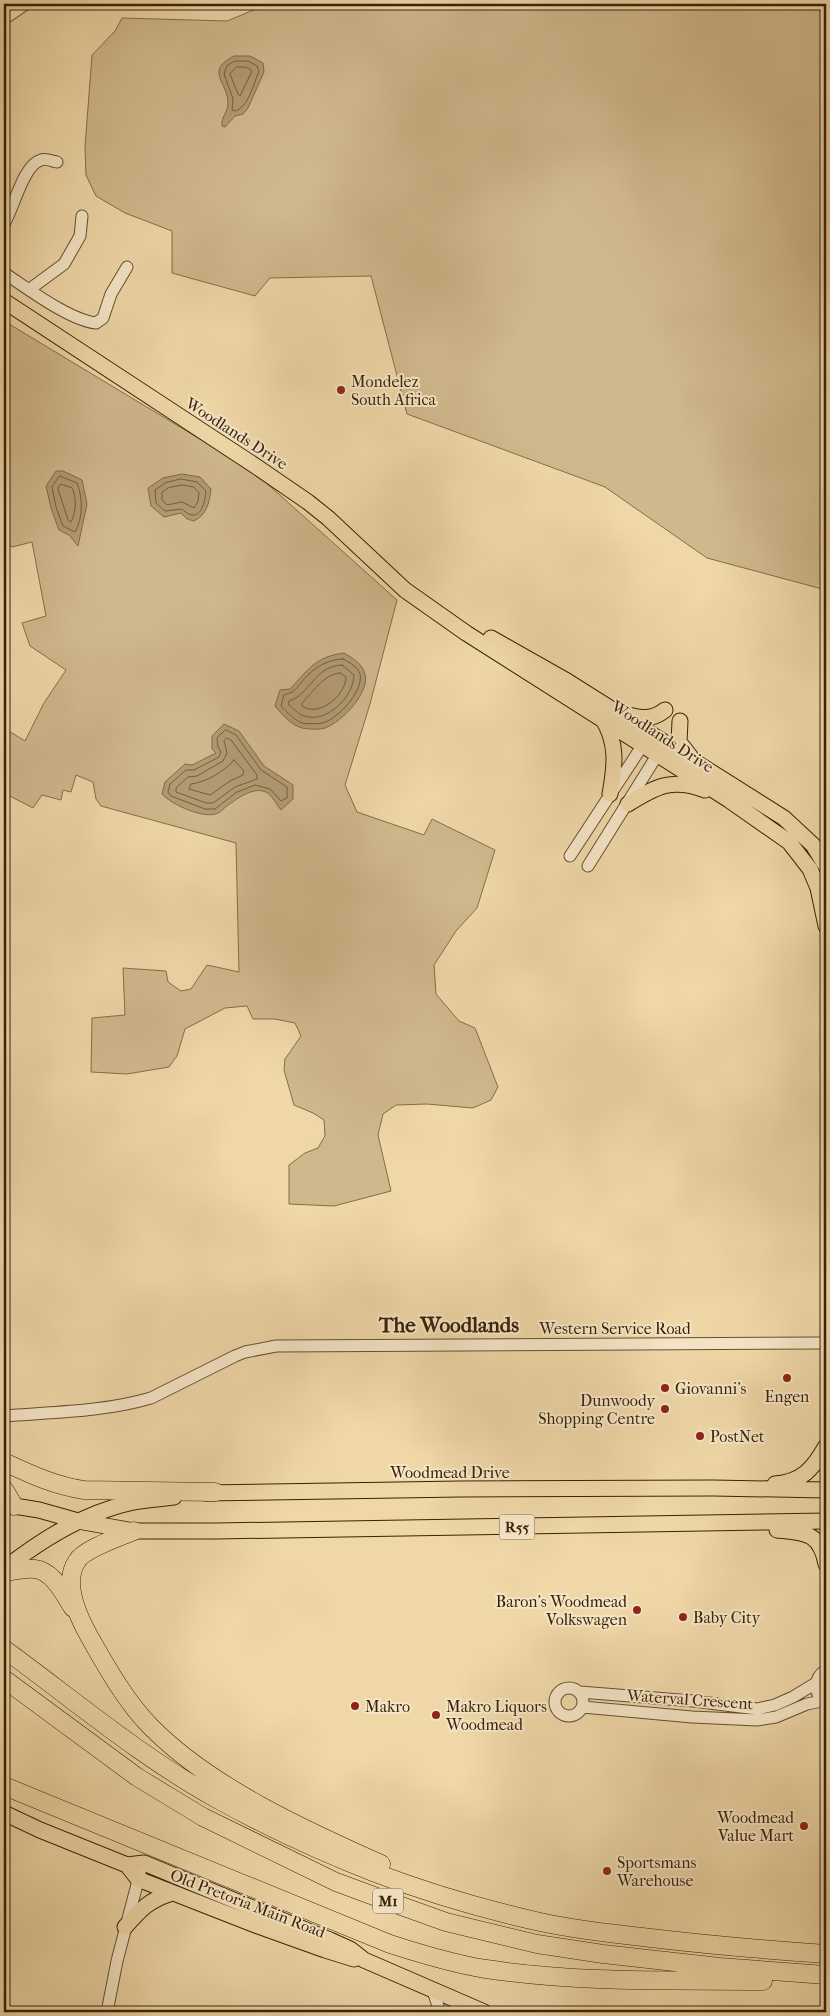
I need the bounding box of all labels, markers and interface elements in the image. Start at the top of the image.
place label: Mondelez South Africa [351,372,436,409]
marker: Mondelez South Africa [335,384,347,396]
street label: Woodlands Drive [181,393,291,473]
street label: Woodlands Drive [607,696,717,776]
district label: The Woodlands [378,1313,519,1337]
street label: Western Service Road [538,1319,691,1338]
marker: Engen [781,1372,793,1384]
place label: Giovanni's [675,1379,747,1398]
marker: Giovanni's [659,1382,671,1394]
place label: Engen [765,1387,810,1406]
place label: Dunwoody Shopping Centre [538,1391,655,1428]
marker: Dunwoody Shopping Centre [659,1403,671,1415]
place label: PostNet [710,1427,765,1446]
marker: PostNet [694,1430,706,1442]
street label: Woodmead Drive [389,1463,510,1482]
road number: R55 [500,1514,534,1540]
place label: Baron's Woodmead Volkswagen [496,1592,628,1629]
marker: Baron's Woodmead Volkswagen [631,1604,643,1616]
place label: Baby City [693,1608,761,1627]
marker: Baby City [677,1611,689,1623]
street label: Waterval Crescent [625,1686,754,1713]
place label: Makro [365,1697,410,1716]
place label: Makro Liquors Woodmead [445,1697,547,1734]
marker: Makro [349,1700,361,1712]
marker: Makro Liquors Woodmead [430,1709,442,1721]
place label: Woodmead Value Mart [716,1808,794,1845]
marker: Woodmead Value Mart [798,1820,810,1832]
place label: Sportsmans Warehouse [616,1853,696,1890]
street label: Old Pretoria Main Road [168,1865,328,1942]
marker: Sportsmans Warehouse [601,1865,613,1877]
road number: M1 [373,1888,403,1914]

